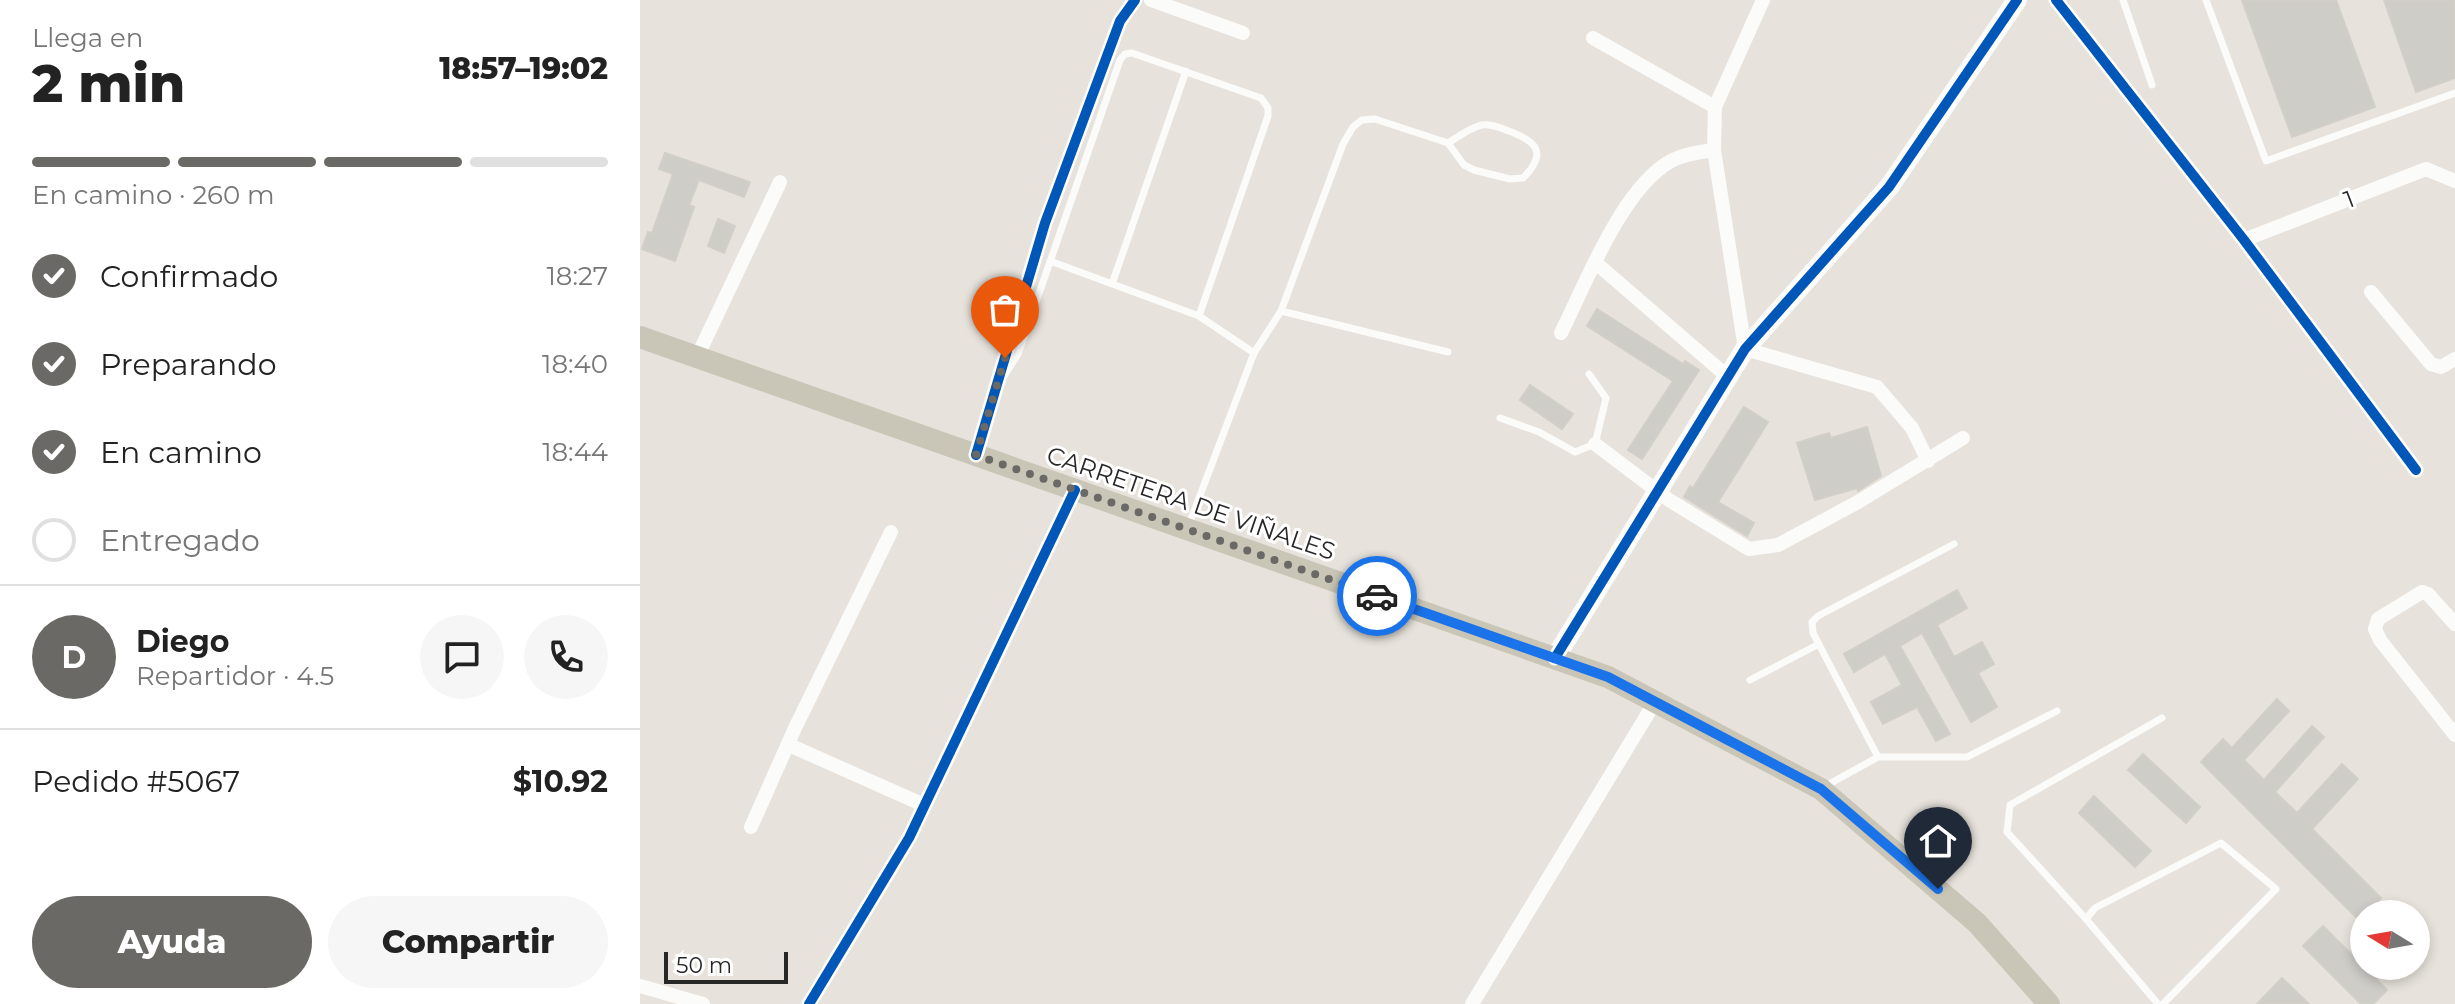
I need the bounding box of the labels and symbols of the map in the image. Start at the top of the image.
street label: 1 [2340,184,2358,214]
pin [971,276,1039,358]
street label: CARRETERA DE VIÑALES [1043,440,1339,566]
courier [1337,556,1417,636]
pin [1904,807,1972,889]
north arrow [2350,900,2430,980]
scale bar [664,948,788,984]

